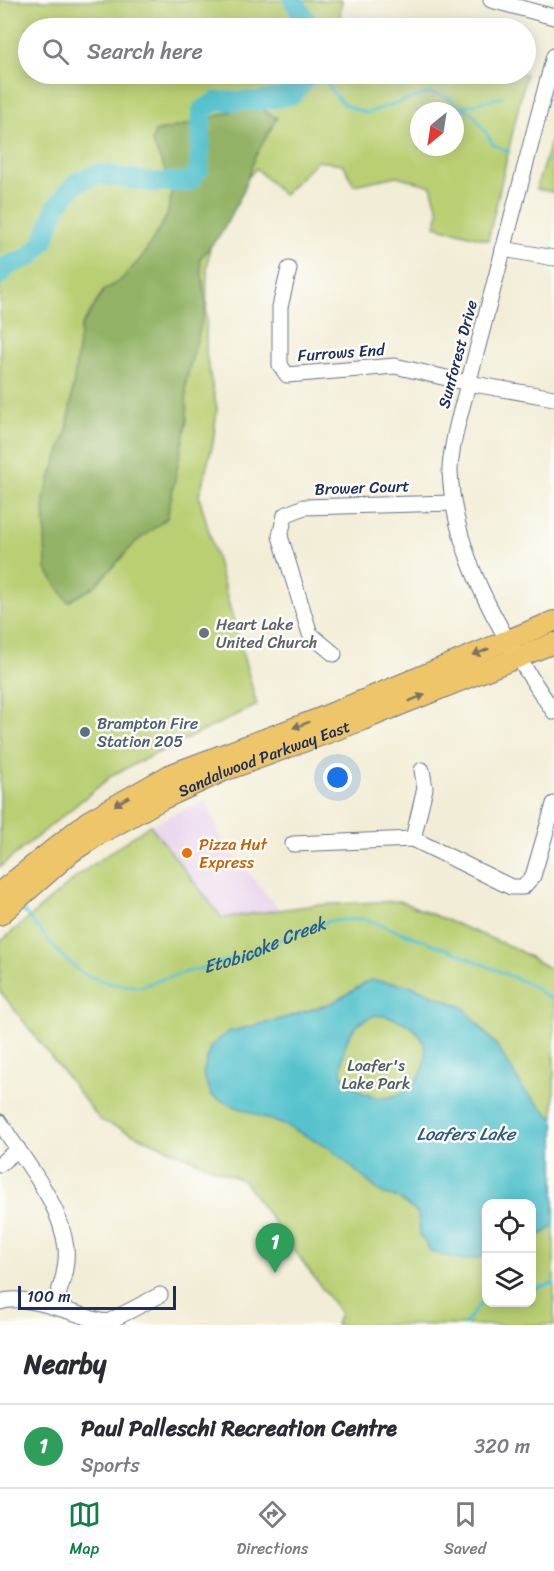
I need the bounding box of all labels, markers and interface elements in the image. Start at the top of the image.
search box [18,18,536,84]
text: Search here [87,32,203,71]
icon: search [39,35,72,68]
north arrow [410,102,464,156]
street label: Sunforest Drive [429,297,486,412]
street label: Furrows End [297,335,387,370]
street label: Brower Court [314,471,410,504]
place label: Heart Lake United Church [216,610,317,657]
marker: Heart Lake United Church [197,626,211,640]
one-way arrow [472,647,490,657]
one-way arrow [408,693,426,702]
place label: Brampton Fire Station 205 [97,709,198,756]
street label: Sandalwood Parkway East [173,712,354,805]
one-way arrow [291,720,309,730]
marker: Brampton Fire Station 205 [78,725,92,739]
your location [323,763,352,792]
one-way arrow [113,796,130,806]
place label: Pizza Hut Express [199,830,267,877]
marker: Pizza Hut Express [180,846,194,860]
water label: Etobicoke Creek [200,907,332,983]
park label: Loafer's Lake Park [342,1051,410,1098]
water label: Loafers Lake [417,1118,517,1150]
map controls [482,1199,536,1307]
button: locate [482,1199,536,1253]
pin: 1 [256,1224,294,1273]
button: layers [482,1253,536,1307]
text: 100 m [27,1282,71,1311]
scale bar [18,1283,176,1310]
text: Nearby [24,1341,106,1387]
text: Paul Palleschi Recreation Centre [81,1409,397,1448]
text: 1 [39,1429,48,1464]
text: 320 m [474,1429,530,1464]
text: Sports [81,1448,140,1483]
tab: Map [68,1498,101,1563]
tab: Directions [237,1498,308,1563]
tab: Saved [444,1498,486,1563]

